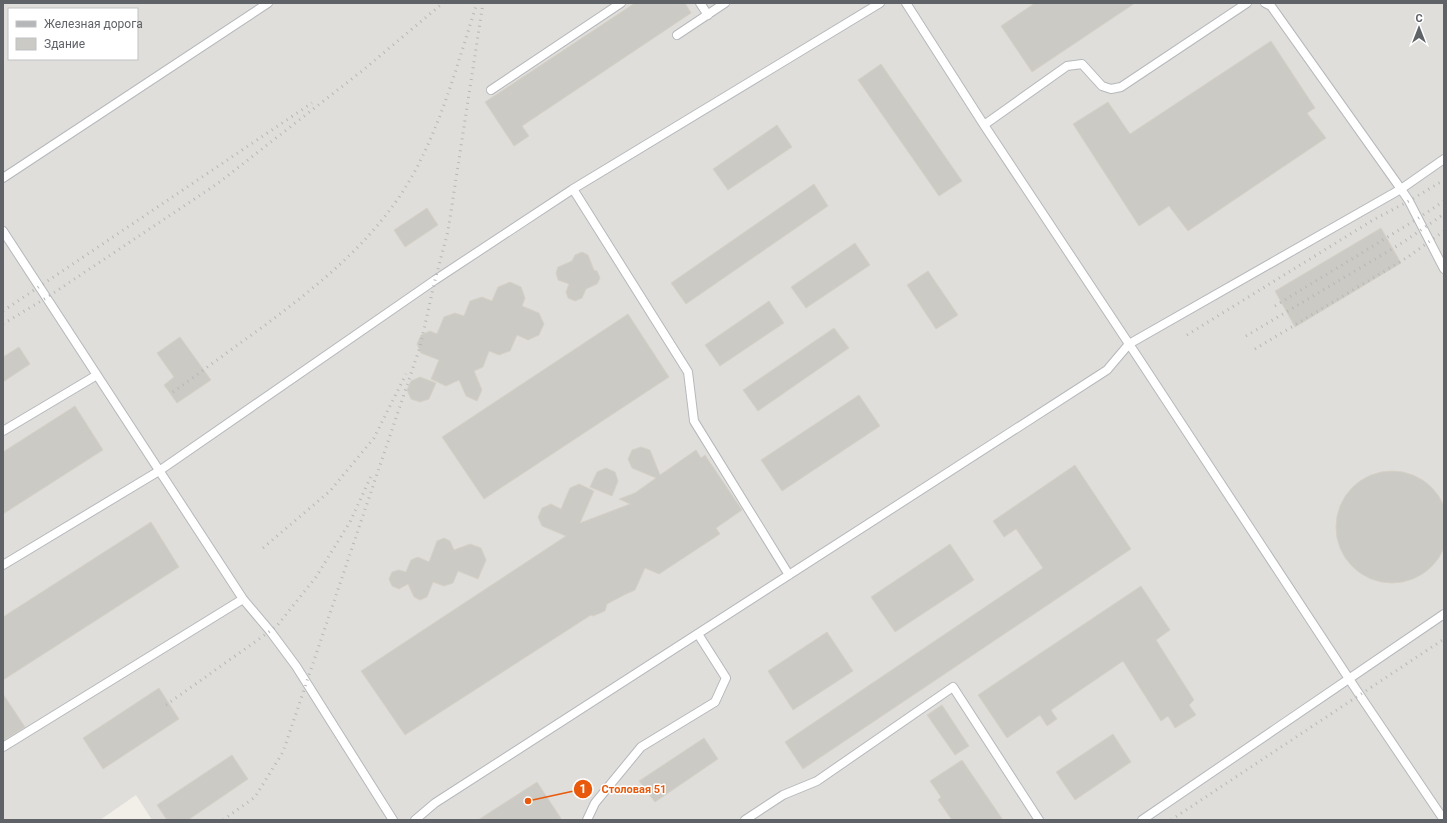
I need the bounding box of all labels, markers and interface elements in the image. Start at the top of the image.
legend [8,8,138,60]
north arrow [1399,8,1439,48]
text: С [1415,12,1423,25]
text: Железная дорога [44,17,143,31]
text: Здание [44,37,85,51]
callout: Столовая 51 [573,778,674,801]
text: 1 [580,782,586,796]
text: Столовая 51 [602,783,666,796]

